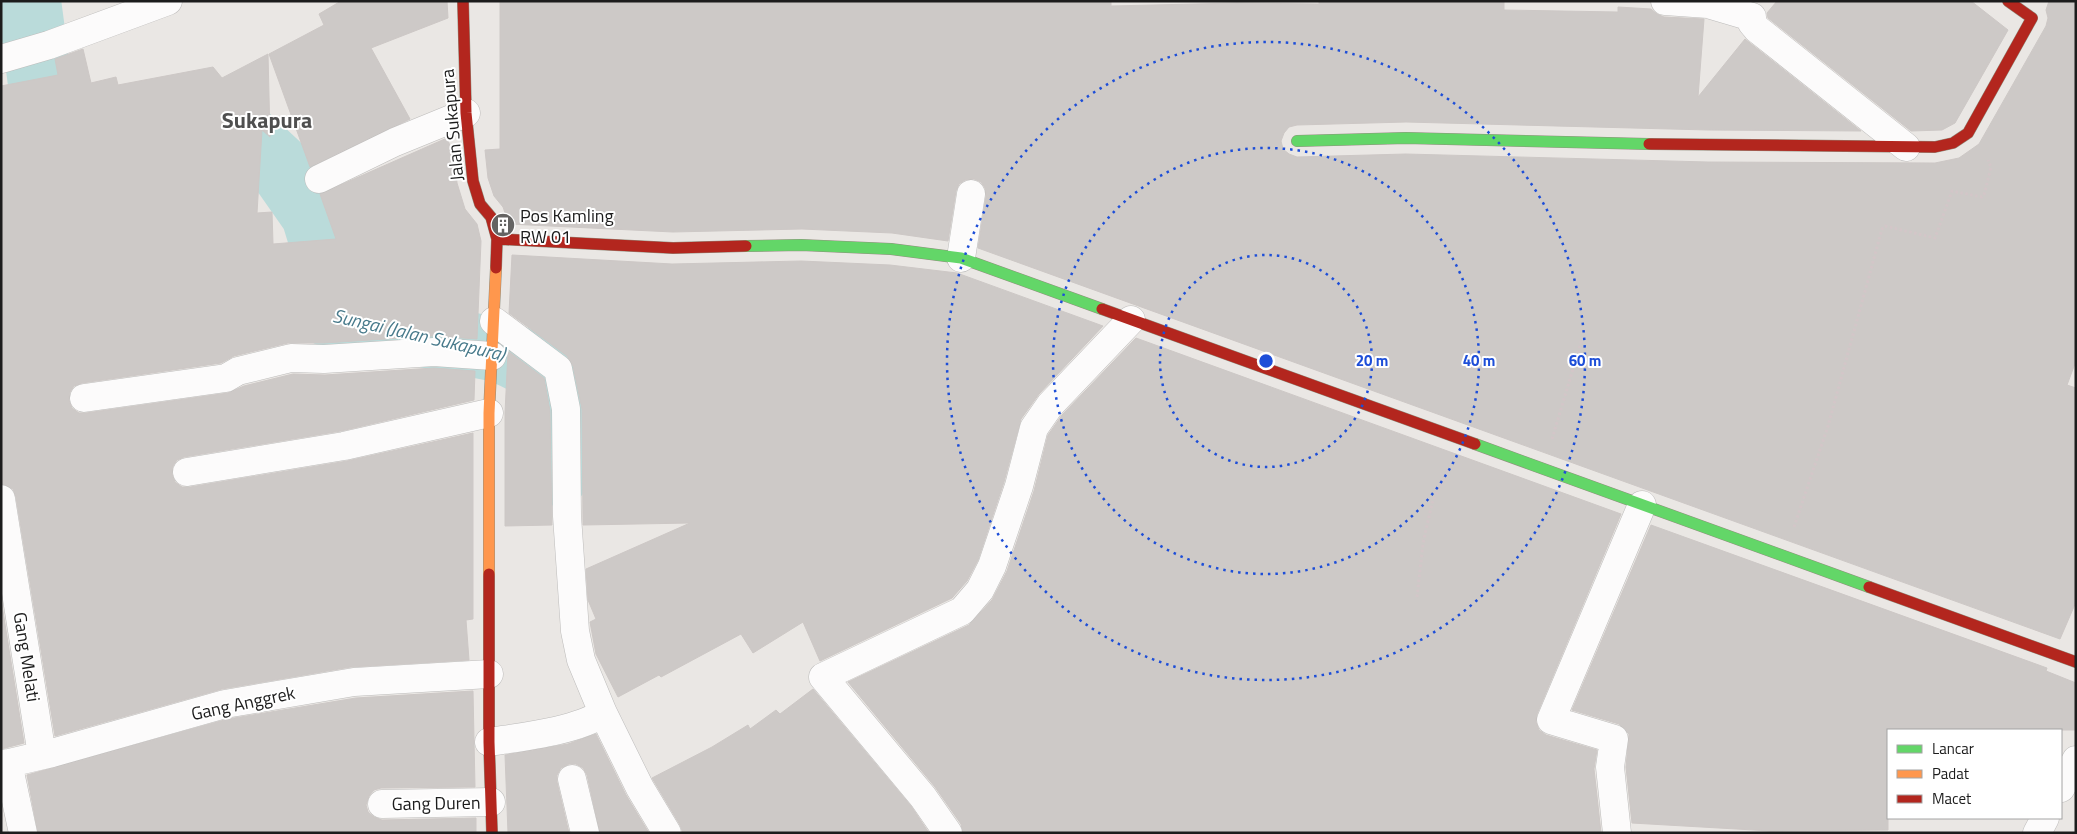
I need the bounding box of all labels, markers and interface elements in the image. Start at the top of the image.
street label: Jalan Sukapura [434,68,470,182]
district label: Sukapura [222,103,312,137]
place label: Pos Kamling RW 01 [520,202,614,250]
building icon: Pos Kamling RW 01 [490,212,516,238]
water label: Sungai (Jalan Sukapura) [330,300,510,368]
text: 20 m [1356,349,1388,372]
text: 40 m [1463,349,1495,372]
text: 60 m [1569,349,1601,372]
centre of rings [1257,352,1275,370]
street label: Gang Melati [7,610,47,704]
street label: Gang Anggrek [189,679,298,727]
legend [1887,729,2062,819]
text: Lancar [1932,737,1974,760]
text: Padat [1932,762,1970,785]
text: Macet [1932,787,1972,810]
street label: Gang Duren [391,789,481,817]

